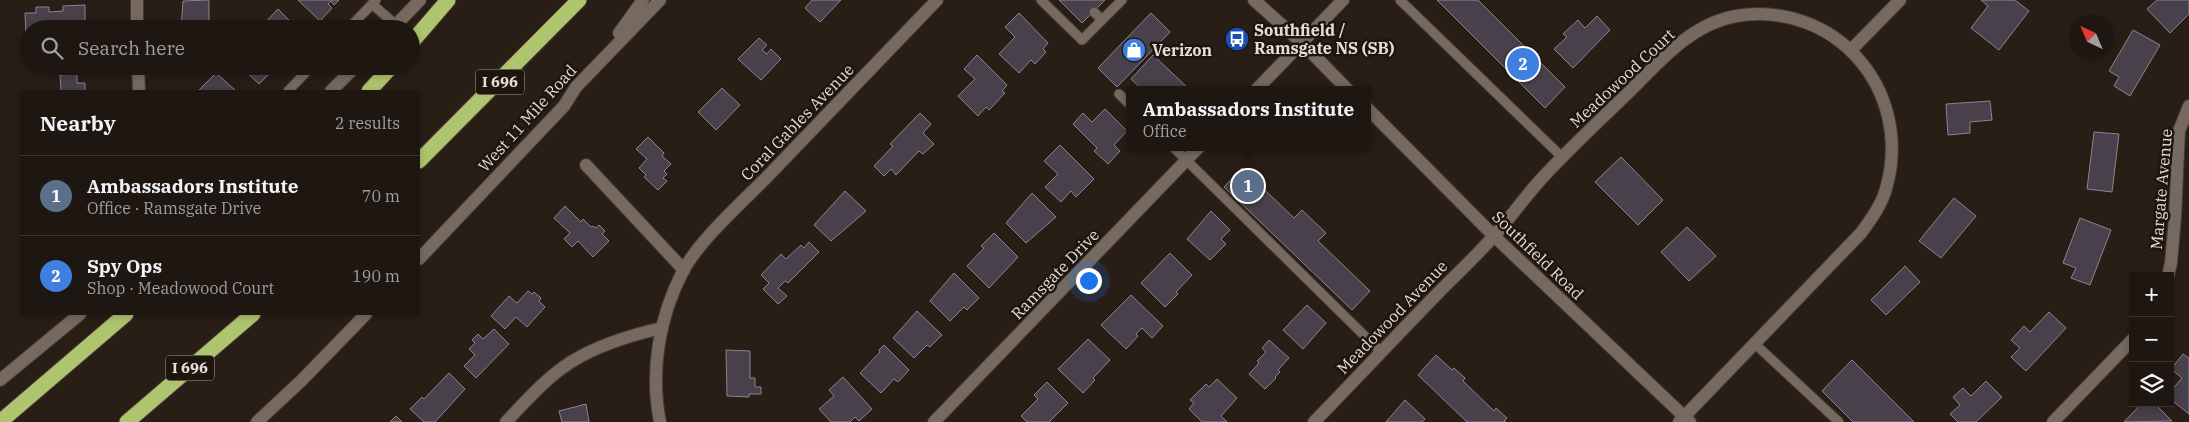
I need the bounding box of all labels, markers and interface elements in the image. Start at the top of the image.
north arrow [2069,15,2114,60]
search box [20,20,420,75]
place label: Southfield / Ramsgate NS (SB) [1254,20,1395,58]
street label: Meadowood Court [1565,24,1679,132]
bus stop icon: Southfield / Ramsgate NS (SB) [1224,26,1250,52]
icon: search [38,34,66,62]
text: Search here [78,36,185,60]
shop icon: Verizon [1121,37,1147,63]
place label: Verizon [1152,40,1213,60]
pin: 2 [1507,45,1539,83]
street label: Coral Gables Avenue [736,59,858,185]
street label: West 11 Mile Road [474,60,581,176]
road number: I 696 [476,70,524,94]
popup [1126,86,1371,151]
text: Ambassadors Institute [1143,97,1354,121]
text: Nearby [40,109,116,137]
text: 2 results [335,113,400,133]
text: Office [1143,121,1187,141]
street label: Margate Avenue [2146,128,2176,250]
pin: 1 [1232,167,1264,205]
text: Ambassadors Institute [87,174,298,198]
text: 1 [51,186,61,206]
text: 70 m [362,186,400,206]
text: Office · Ramsgate Drive [87,198,261,218]
street label: Southfield Road [1488,206,1588,304]
street label: Ramsgate Drive [1007,225,1103,323]
text: Spy Ops [87,254,162,278]
street label: Meadowood Avenue [1333,256,1451,378]
text: 2 [51,266,61,286]
text: 190 m [352,266,400,286]
your location [1076,268,1102,294]
map controls [2129,272,2174,407]
button: + [2129,272,2174,317]
text: Shop · Meadowood Court [87,278,274,298]
button: − [2129,317,2174,362]
road number: I 696 [166,356,214,380]
button: layers [2129,362,2174,407]

